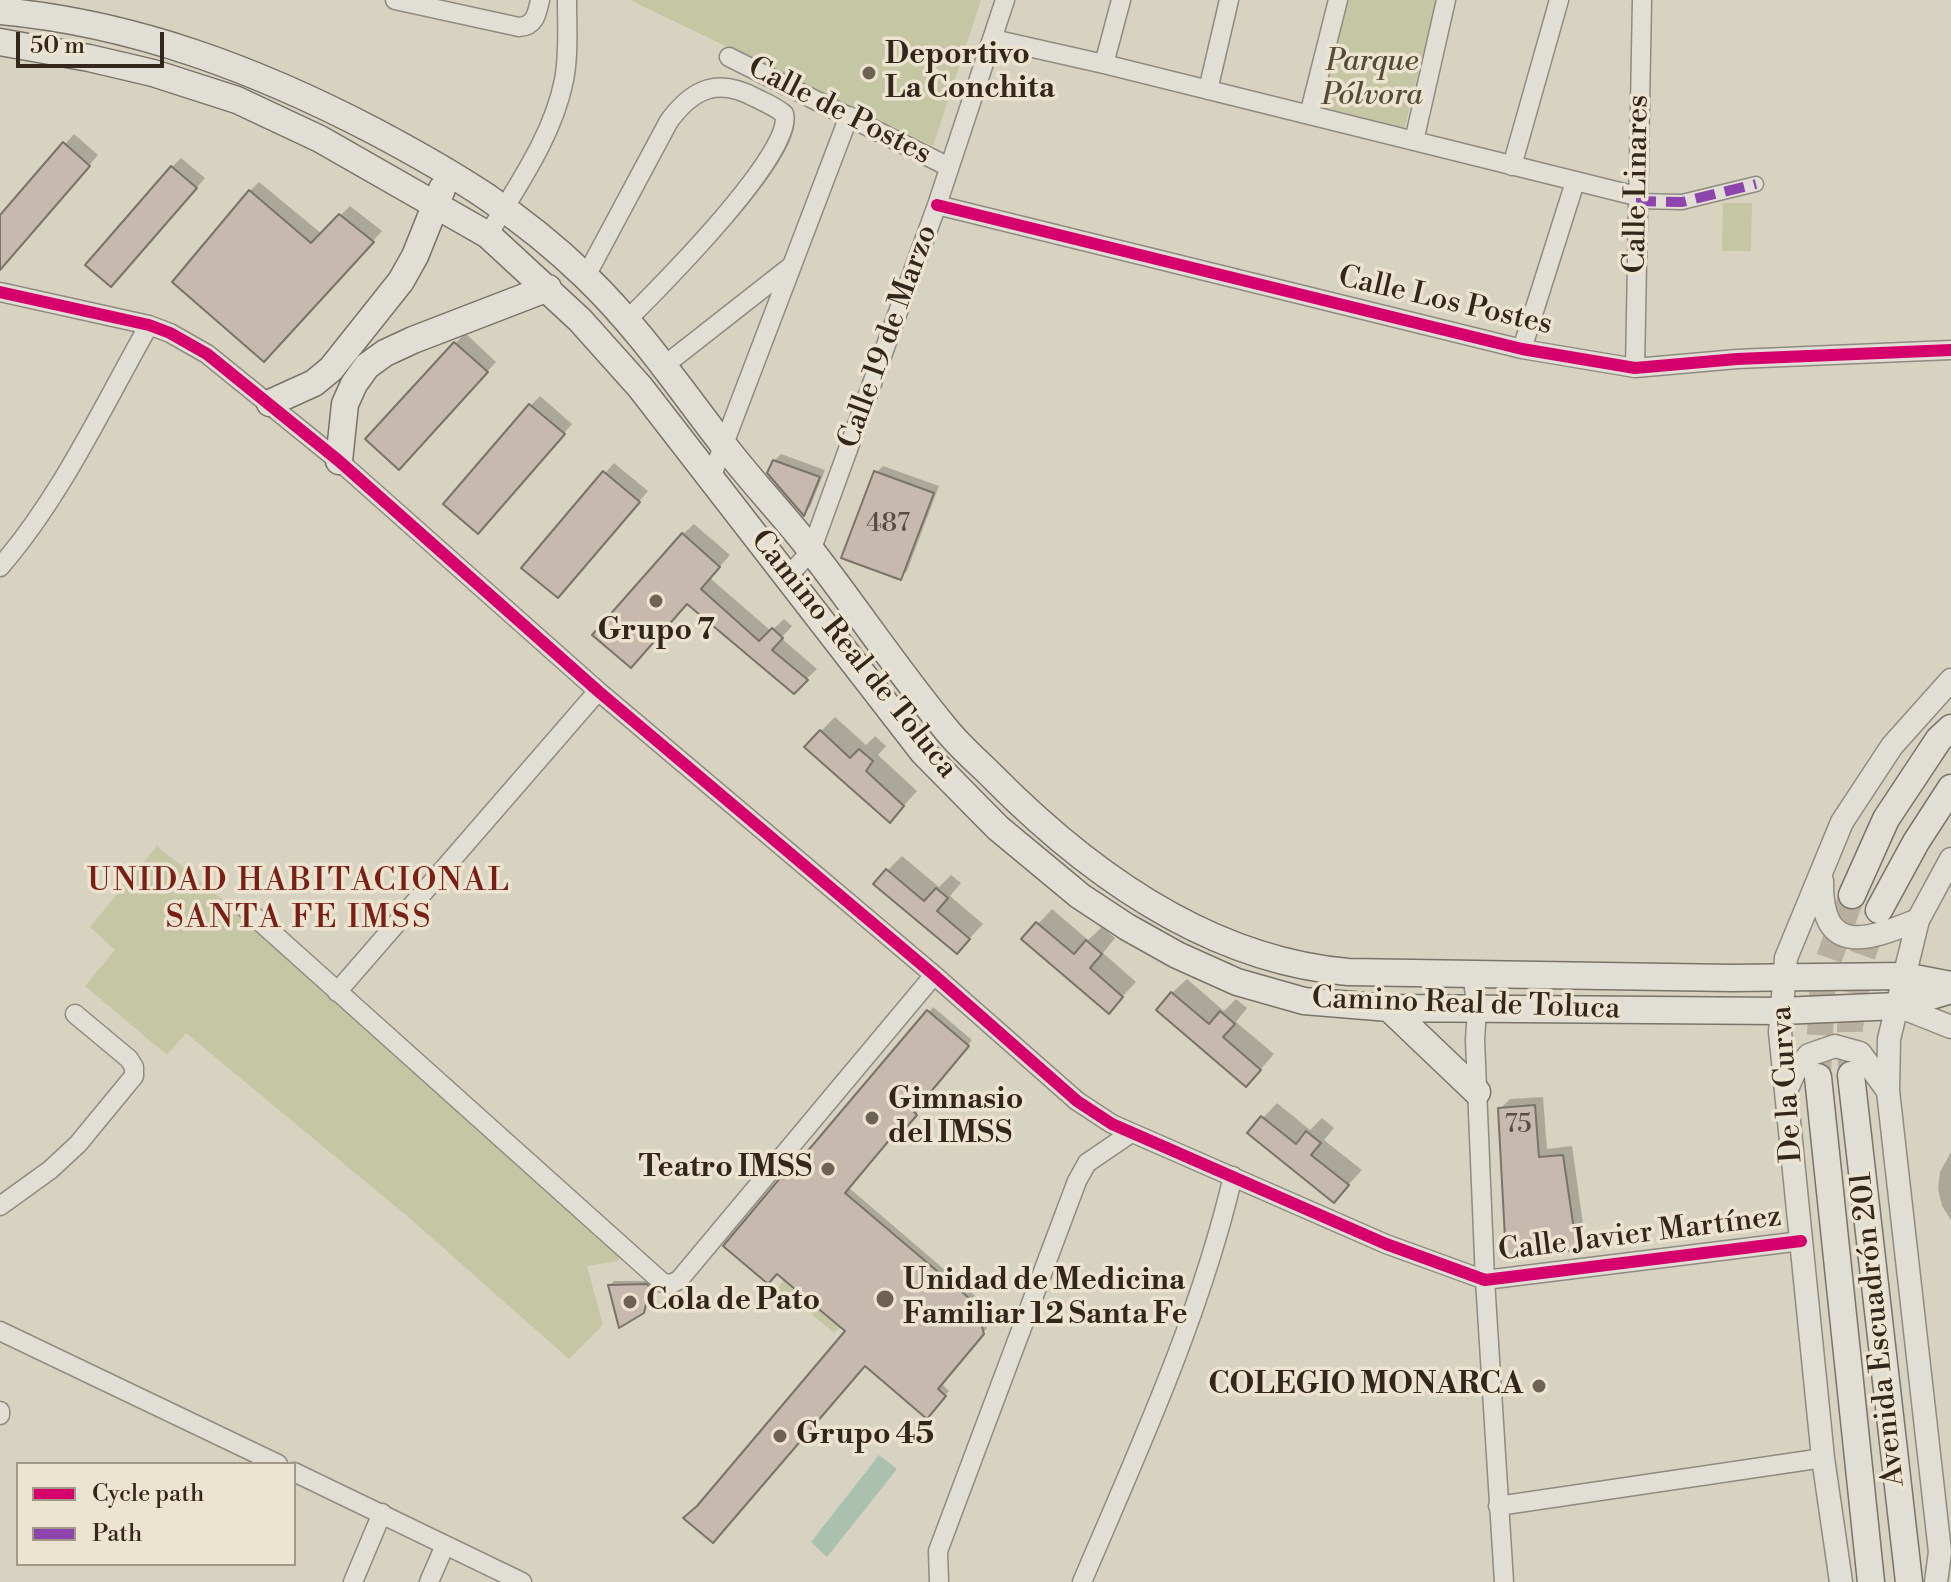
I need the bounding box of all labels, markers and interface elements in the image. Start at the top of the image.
scale bar [20,16,168,66]
text: 50 m [30,31,85,61]
place label: Deportivo La Conchita [885,38,1055,108]
park label: Parque Pólvora [1321,45,1423,116]
street label: Calle de Postes [741,50,937,174]
marker: Deportivo La Conchita [860,64,878,82]
street label: Calle Linares [1618,94,1658,274]
street label: Calle 19 de Marzo [832,220,946,454]
street label: Calle Los Postes [1335,260,1555,344]
house number: 487 [866,509,910,541]
street label: Camino Real de Toluca [742,524,964,786]
marker: Grupo 7 [647,592,665,610]
place label: Grupo 7 [597,614,715,650]
district label: UNIDAD HABITACIONAL SANTA FE IMSS [87,863,511,938]
street label: Camino Real de Toluca [1311,982,1621,1028]
street label: De la Curva [1765,1005,1811,1163]
place label: Gimnasio del IMSS [888,1083,1023,1154]
marker: Gimnasio del IMSS [863,1109,881,1127]
house number: 75 [1505,1110,1531,1142]
place label: Teatro IMSS [639,1151,812,1187]
marker: Teatro IMSS [819,1160,837,1178]
street label: Avenida Escuadrón 201 [1845,1170,1913,1488]
street label: Calle Javier Martínez [1496,1200,1784,1270]
place label: Unidad de Medicina Familiar 12 Santa Fe [903,1264,1188,1334]
place label: Cola de Pato [646,1284,820,1320]
marker: Unidad de Medicina Familiar 12 Santa Fe [874,1288,896,1310]
marker: Cola de Pato [621,1293,639,1311]
place label: COLEGIO MONARCA [1208,1368,1523,1404]
marker: COLEGIO MONARCA [1530,1377,1548,1395]
place label: Grupo 45 [796,1418,934,1454]
marker: Grupo 45 [771,1427,789,1445]
legend [16,1462,296,1566]
text: Cycle path [92,1479,204,1509]
text: Path [92,1519,142,1549]

